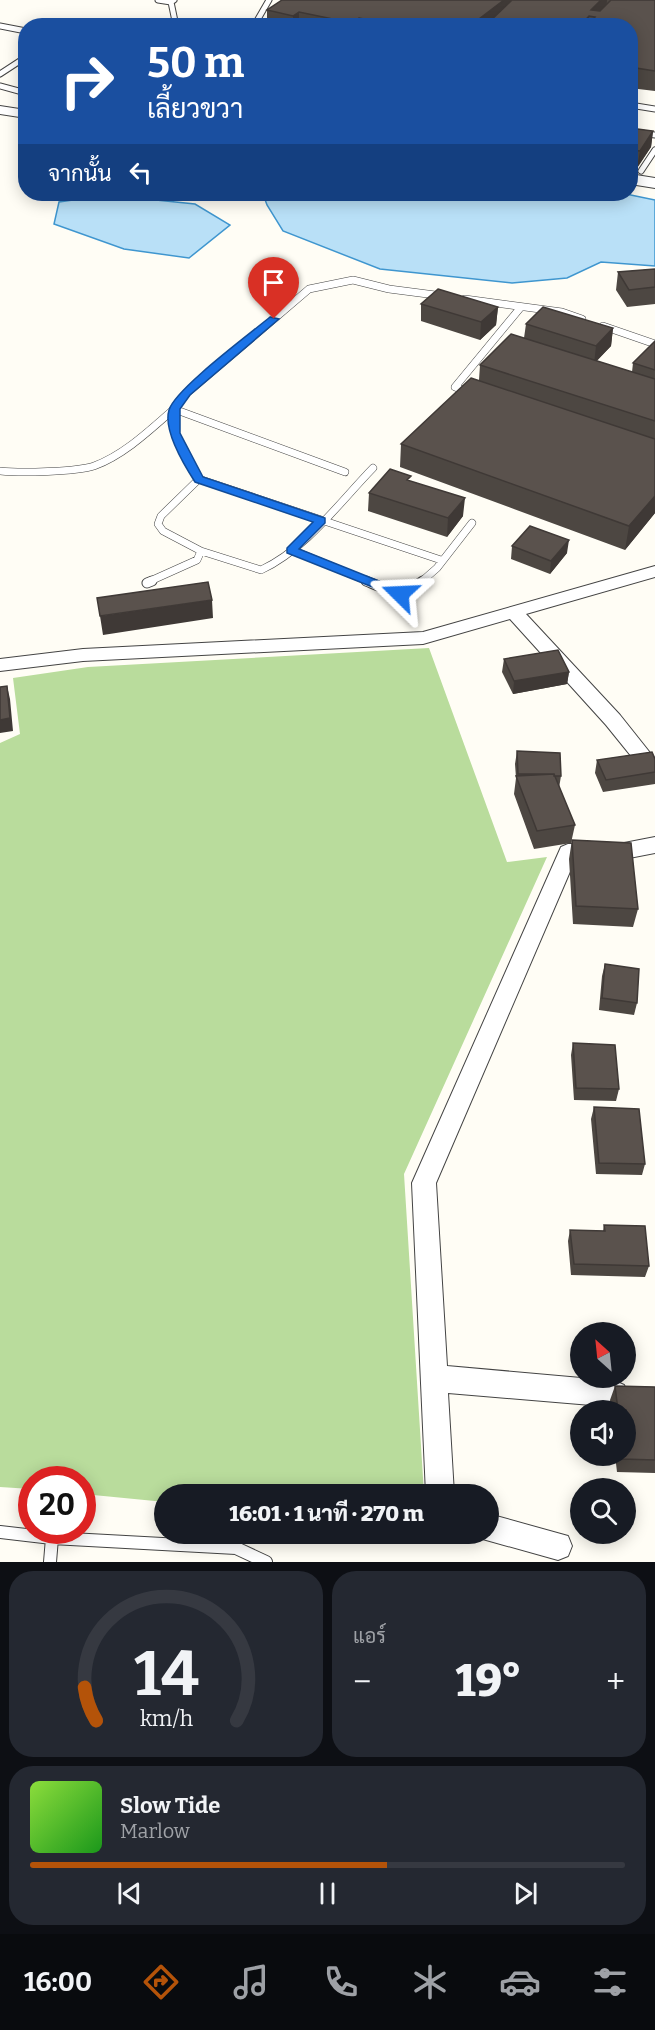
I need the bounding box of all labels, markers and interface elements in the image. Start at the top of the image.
text: 50 m [147,38,244,88]
icon: right [48,42,126,120]
text: เลี้ยวขวา [147,93,243,125]
icon: left [124,156,157,189]
text: จากนั้น [48,160,112,187]
pin [248,257,299,319]
icon: arrive [257,266,290,299]
position arrow [368,562,432,626]
north arrow [570,1322,636,1388]
map controls [570,1322,636,1544]
button: sound [570,1400,636,1466]
speed limit sign: 20 [18,1466,96,1544]
button: search [570,1478,636,1544]
text: 16:01 · 1 นาที · 270 m [229,1500,424,1527]
text: แอร์ [353,1624,386,1648]
text: 14 [134,1637,198,1712]
text: 19° [456,1654,522,1708]
text: − [353,1662,371,1702]
text: + [606,1662,625,1702]
text: km/h [139,1706,193,1732]
text: Slow Tide [120,1792,220,1819]
text: Marlow [120,1819,190,1843]
icon: previous [113,1877,146,1910]
icon: pause [311,1877,344,1910]
icon: next [509,1877,542,1910]
icon: directions [140,1961,182,2003]
icon: music [230,1961,272,2003]
icon: phone [320,1961,362,2003]
icon: climate [409,1961,451,2003]
icon: car [499,1961,541,2003]
icon: filters [589,1961,631,2003]
text: 16:00 [24,1966,92,1998]

